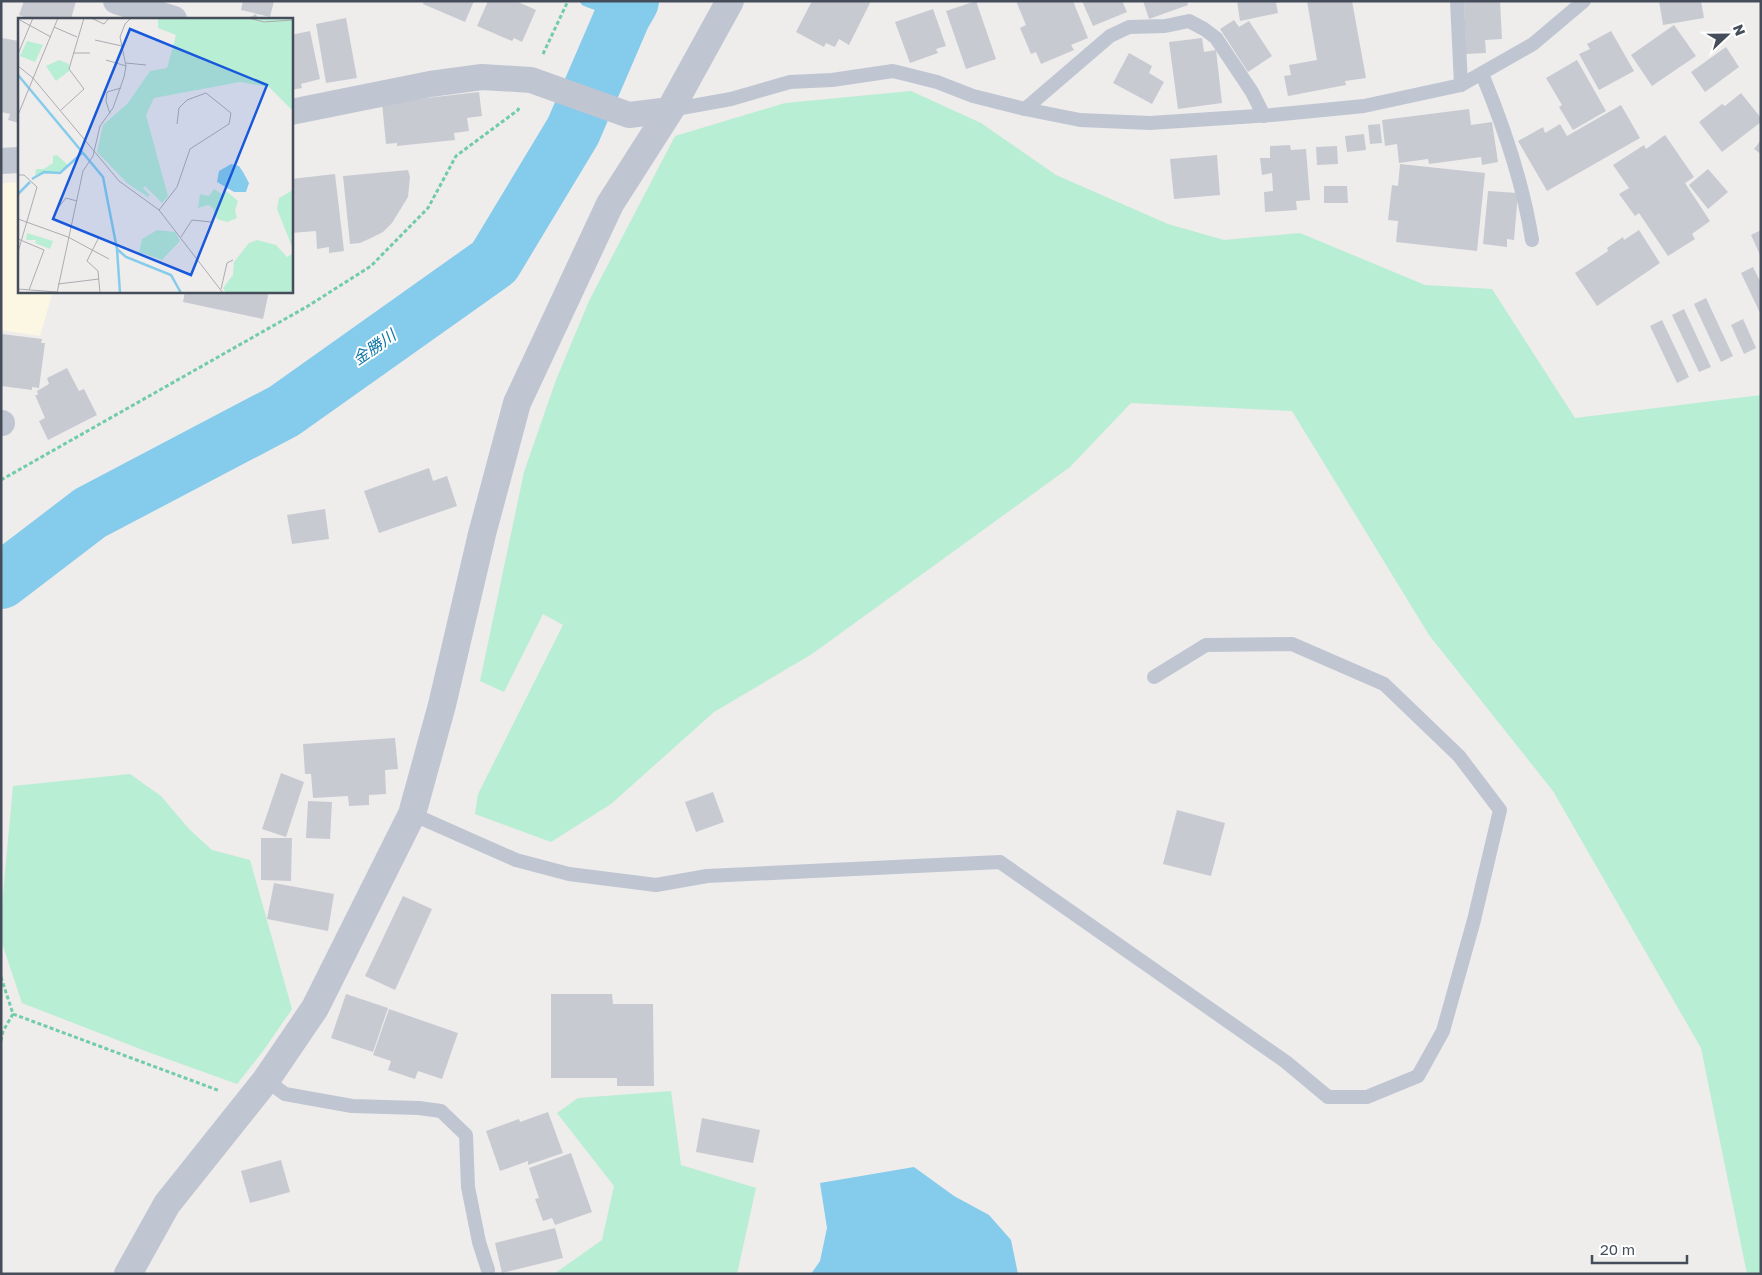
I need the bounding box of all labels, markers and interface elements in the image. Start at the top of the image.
north arrow [1702,10,1752,60]
inset map [18,18,292,292]
text: N [1730,22,1749,38]
water label: 金勝川 [349,324,401,369]
scale bar [1592,1232,1687,1264]
text: 20 m [1600,1240,1635,1258]

